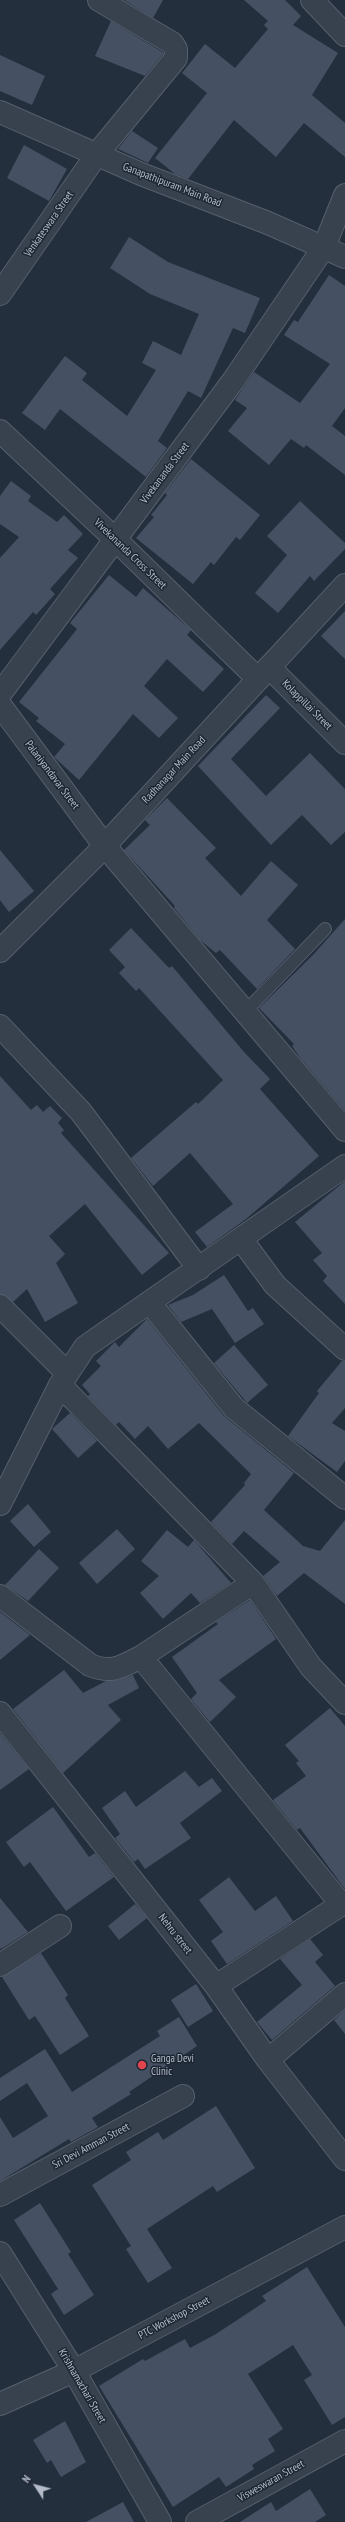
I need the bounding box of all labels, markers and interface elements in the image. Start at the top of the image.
street label: Ganapathipuram Main Road [121,160,223,210]
street label: Venkateswara Street [21,189,77,259]
street label: Vivekananda Street [138,440,192,506]
street label: Vivekananda Cross Street [91,516,169,592]
street label: Kolappillai Street [279,677,335,733]
street label: Radhanagar Main Road [139,734,209,806]
street label: Palaniyandavar Street [22,738,82,812]
street label: Nehru street [155,1911,195,1957]
place label: Ganga Devi Clinic [151,2052,194,2078]
marker: Ganga Devi Clinic [136,2059,148,2071]
street label: Sri Devi Amman Street [50,2120,132,2172]
street label: PTC Workshop Street [136,2294,212,2342]
street label: Krishnamachari Street [55,2347,109,2425]
street label: Visweswaran Street [235,2457,307,2505]
north arrow [16,2466,56,2506]
text: N [19,2472,34,2485]

